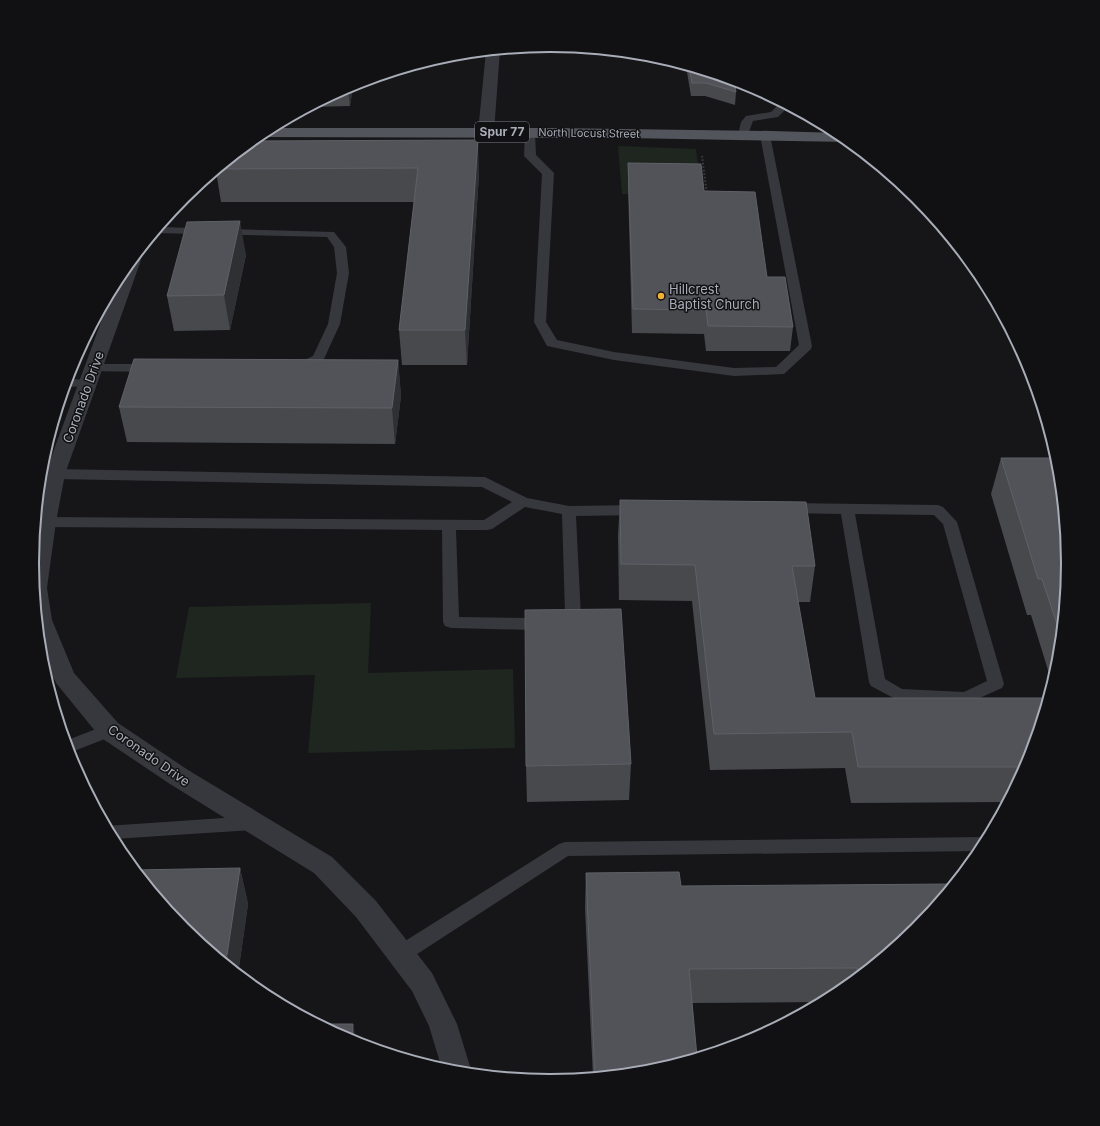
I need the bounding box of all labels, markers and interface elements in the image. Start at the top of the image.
road number: Spur 77 [475,122,529,142]
street label: North Locust Street [538,125,640,141]
place label: Hillcrest Baptist Church [669,281,760,312]
marker: Hillcrest Baptist Church [656,291,666,301]
street label: Coronado Drive [59,349,107,445]
street label: Coronado Drive [105,721,193,789]

